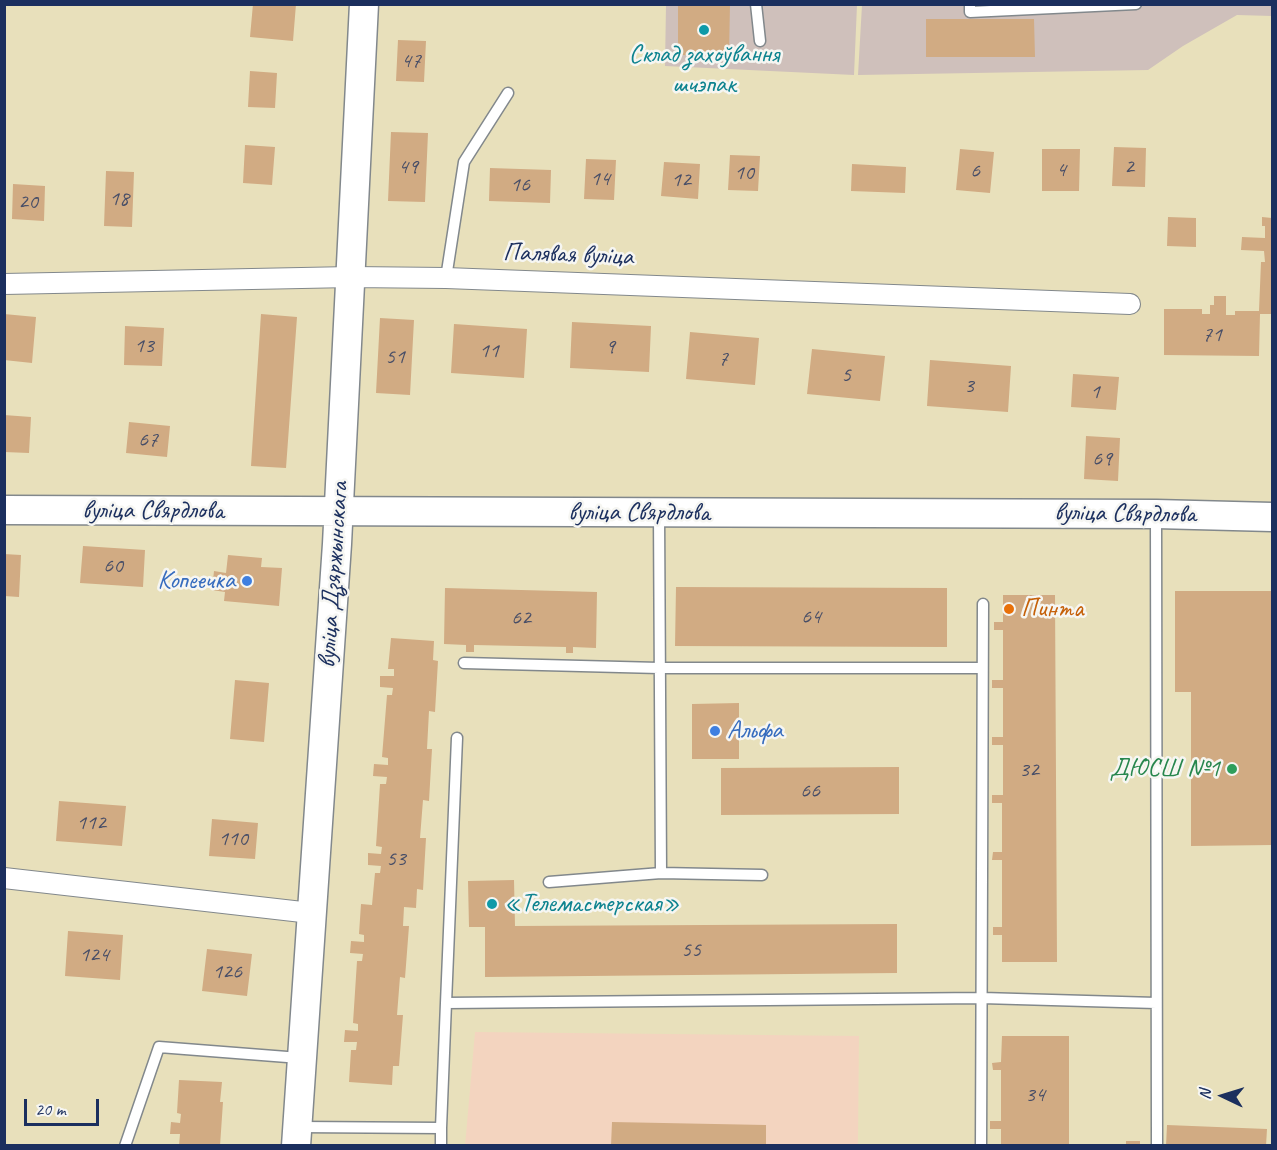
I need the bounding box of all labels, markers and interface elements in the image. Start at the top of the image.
marker: Склад захоўвання шчэпак [697,23,711,37]
place label: Склад захоўвання шчэпак [629,39,779,100]
house number: 47 [401,48,421,74]
house number: 49 [398,154,418,180]
house number: 2 [1124,154,1134,180]
house number: 4 [1056,157,1066,183]
house number: 6 [970,158,980,184]
house number: 10 [734,160,754,186]
house number: 14 [590,166,610,192]
house number: 12 [671,167,691,193]
house number: 16 [510,172,530,198]
house number: 18 [109,186,129,212]
house number: 20 [18,189,38,215]
street label: Палявая вуліца [502,237,634,273]
house number: 71 [1202,322,1222,348]
house number: 13 [134,333,154,359]
house number: 9 [605,334,615,360]
house number: 11 [479,338,499,364]
house number: 51 [385,344,405,370]
house number: 7 [718,346,728,372]
house number: 5 [841,362,851,388]
house number: 3 [964,373,974,399]
house number: 1 [1090,379,1100,405]
house number: 67 [138,427,158,453]
house number: 69 [1092,446,1112,472]
street label: вуліца Дзяржынскага [312,481,356,669]
street label: вуліца Свярдлова [82,495,224,527]
street label: вуліца Свярдлова [568,497,710,529]
street label: вуліца Свярдлова [1054,497,1196,531]
house number: 60 [103,553,123,579]
place label: Копеечка [158,565,235,597]
marker: Копеечка [240,574,254,588]
place label: Пинта [1021,593,1083,625]
marker: Пинта [1002,602,1016,616]
house number: 64 [801,604,821,630]
house number: 62 [511,605,531,631]
place label: Альфа [727,715,783,747]
marker: Альфа [708,724,722,738]
place label: ДЮСШ №1 [1110,753,1220,785]
house number: 32 [1019,757,1039,783]
marker: ДЮСШ №1 [1225,762,1239,776]
house number: 66 [800,778,820,804]
house number: 112 [76,810,106,836]
house number: 110 [218,826,248,852]
house number: 53 [386,846,406,872]
place label: «Телемастерская» [504,888,680,920]
marker: «Телемастерская» [485,897,499,911]
house number: 55 [681,937,701,963]
house number: 124 [79,942,109,968]
house number: 126 [212,959,242,985]
north arrow [1193,1066,1253,1126]
house number: 34 [1025,1082,1045,1108]
scale bar [27,1087,102,1125]
text: N [1195,1089,1215,1100]
text: 20 m [35,1098,66,1120]

